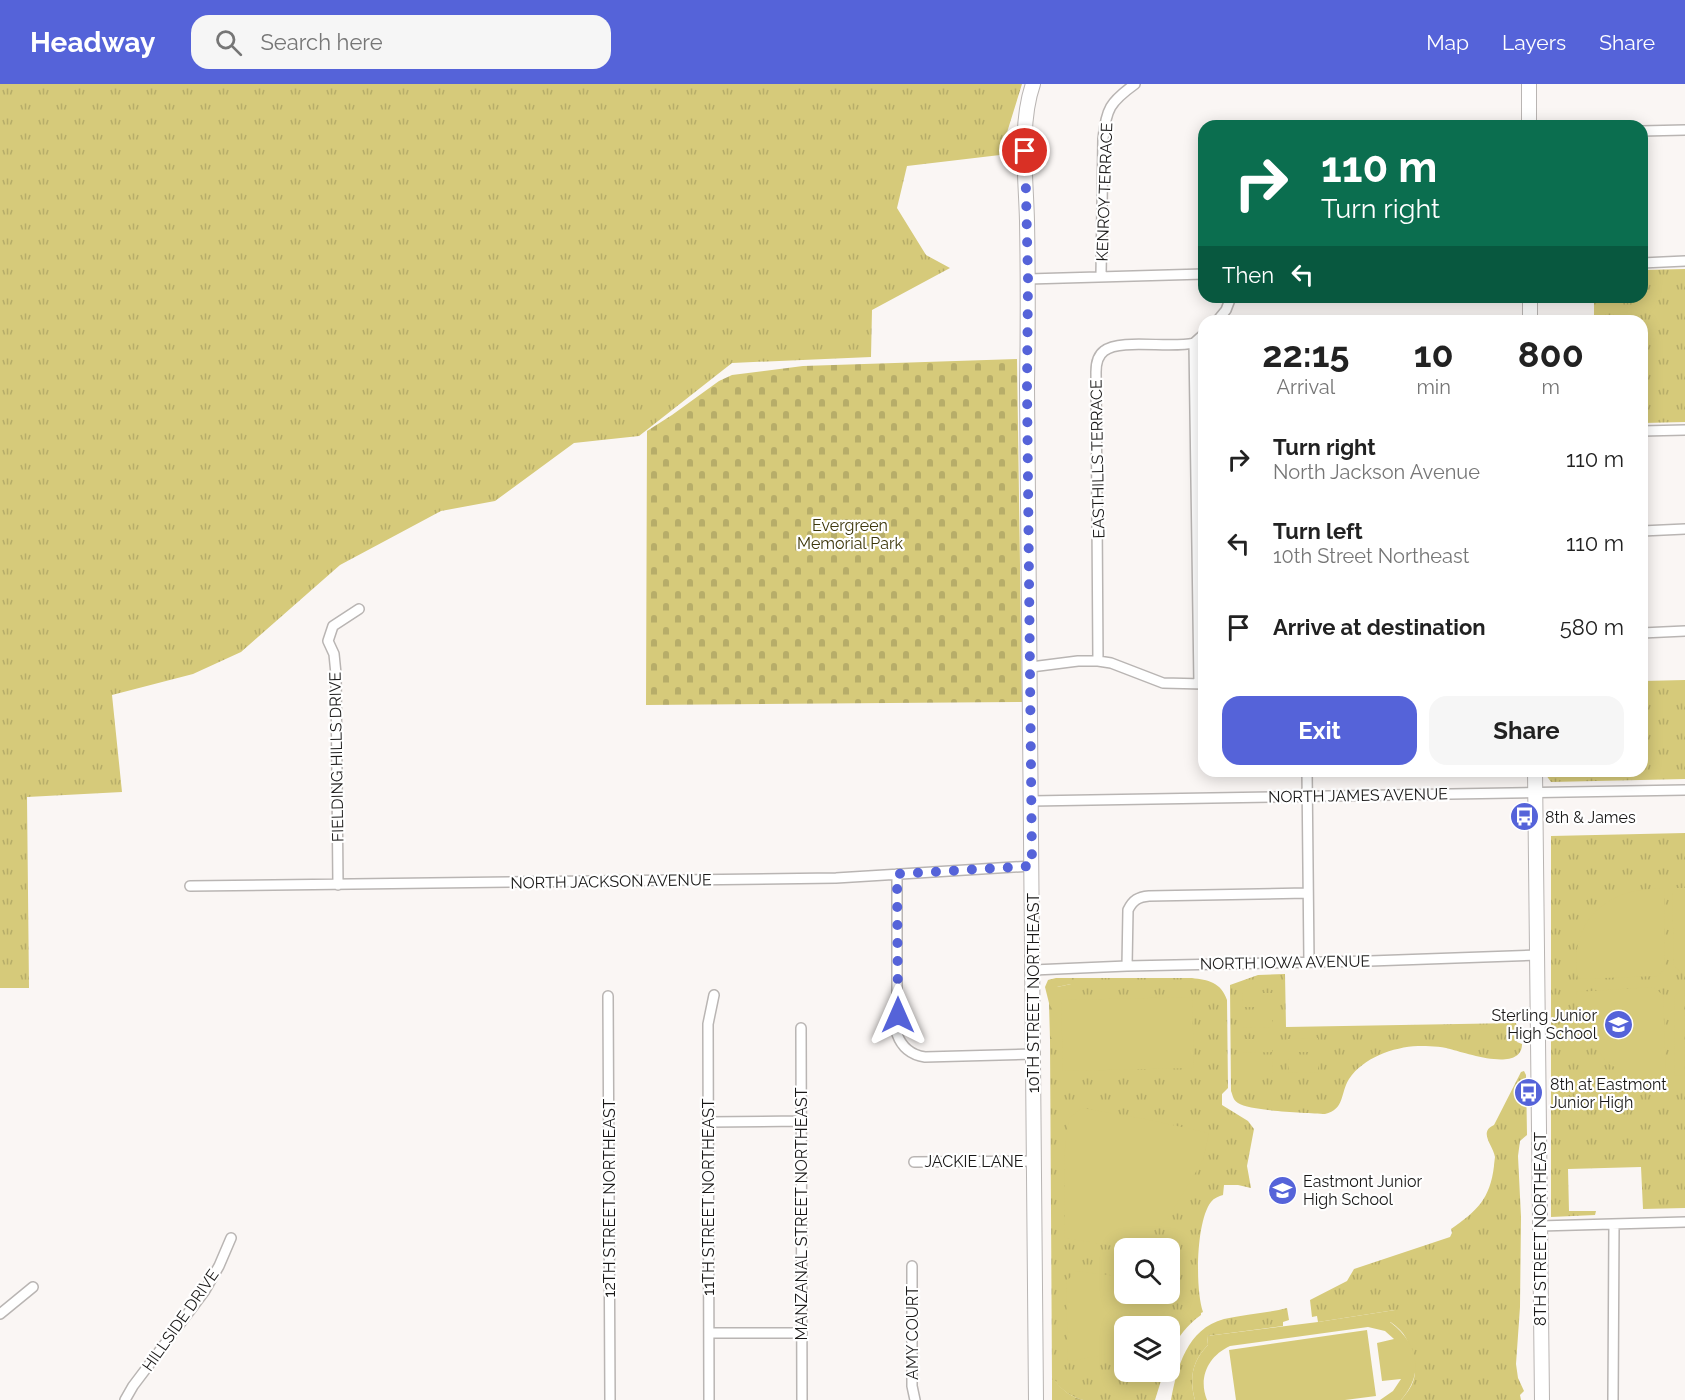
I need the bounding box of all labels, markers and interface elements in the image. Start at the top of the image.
search box [191,15,611,69]
text: Headway [30,26,155,59]
icon: search [212,26,245,59]
text: Search here [260,29,383,55]
text: Map [1426,30,1469,55]
text: Layers [1502,30,1566,55]
text: Share [1599,30,1655,55]
street label: KENROY TERRACE [1093,122,1116,262]
pin [999,125,1050,176]
icon: arrive [1008,134,1041,167]
text: 110 m [1321,143,1437,192]
icon: right [1222,144,1300,222]
text: Turn right [1321,193,1440,224]
icon: left [1286,258,1319,291]
text: Then [1222,262,1274,288]
text: 22:15 [1262,333,1349,375]
text: 10 [1414,333,1454,375]
text: 800 [1518,333,1584,375]
text: Arrival [1277,375,1335,399]
text: min [1416,375,1451,399]
text: m [1542,375,1560,399]
street label: EASTHILLS TERRACE [1087,379,1108,539]
text: Turn right [1273,434,1376,460]
icon: right [1222,443,1255,476]
text: 110 m [1566,446,1624,472]
text: North Jackson Avenue [1273,460,1480,484]
park label: Evergreen Memorial Park [797,516,903,553]
text: Turn left [1273,518,1363,544]
icon: left [1222,527,1255,560]
text: 110 m [1566,530,1624,556]
text: 10th Street Northeast [1273,544,1469,568]
icon: arrive [1222,611,1255,644]
text: Arrive at destination [1273,614,1486,640]
text: 580 m [1560,614,1624,640]
street label: FIELDING HILLS DRIVE [326,671,347,842]
button: Exit [1222,696,1417,765]
button: Share [1429,696,1624,765]
street label: NORTH JAMES AVENUE [1268,784,1448,807]
bus stop icon: 8th & James [1508,801,1540,833]
place label: 8th & James [1545,808,1636,827]
street label: NORTH JACKSON AVENUE [510,870,712,893]
street label: 10TH STREET NORTHEAST [1024,893,1043,1093]
street label: NORTH IOWA AVENUE [1200,952,1371,973]
position arrow [866,983,930,1047]
place label: Sterling Junior High School [1491,1006,1598,1043]
school or university icon: Sterling Junior High School [1602,1008,1634,1040]
place label: 8th at Eastmont Junior High [1550,1075,1667,1112]
bus stop icon: 8th at Eastmont Junior High [1513,1077,1545,1109]
street label: MANZANAL STREET NORTHEAST [792,1087,811,1341]
street label: 12TH STREET NORTHEAST [600,1098,619,1297]
street label: 11TH STREET NORTHEAST [699,1098,718,1296]
street label: 8TH STREET NORTHEAST [1531,1132,1550,1326]
street label: JACKIE LANE [924,1152,1024,1171]
place label: Eastmont Junior High School [1303,1172,1422,1209]
school or university icon: Eastmont Junior High School [1266,1174,1298,1206]
map controls [1114,1238,1180,1382]
button: search [1114,1238,1180,1304]
street label: HILLSIDE DRIVE [138,1266,223,1375]
street label: AMY COURT [903,1286,922,1380]
button: layers [1114,1316,1180,1382]

